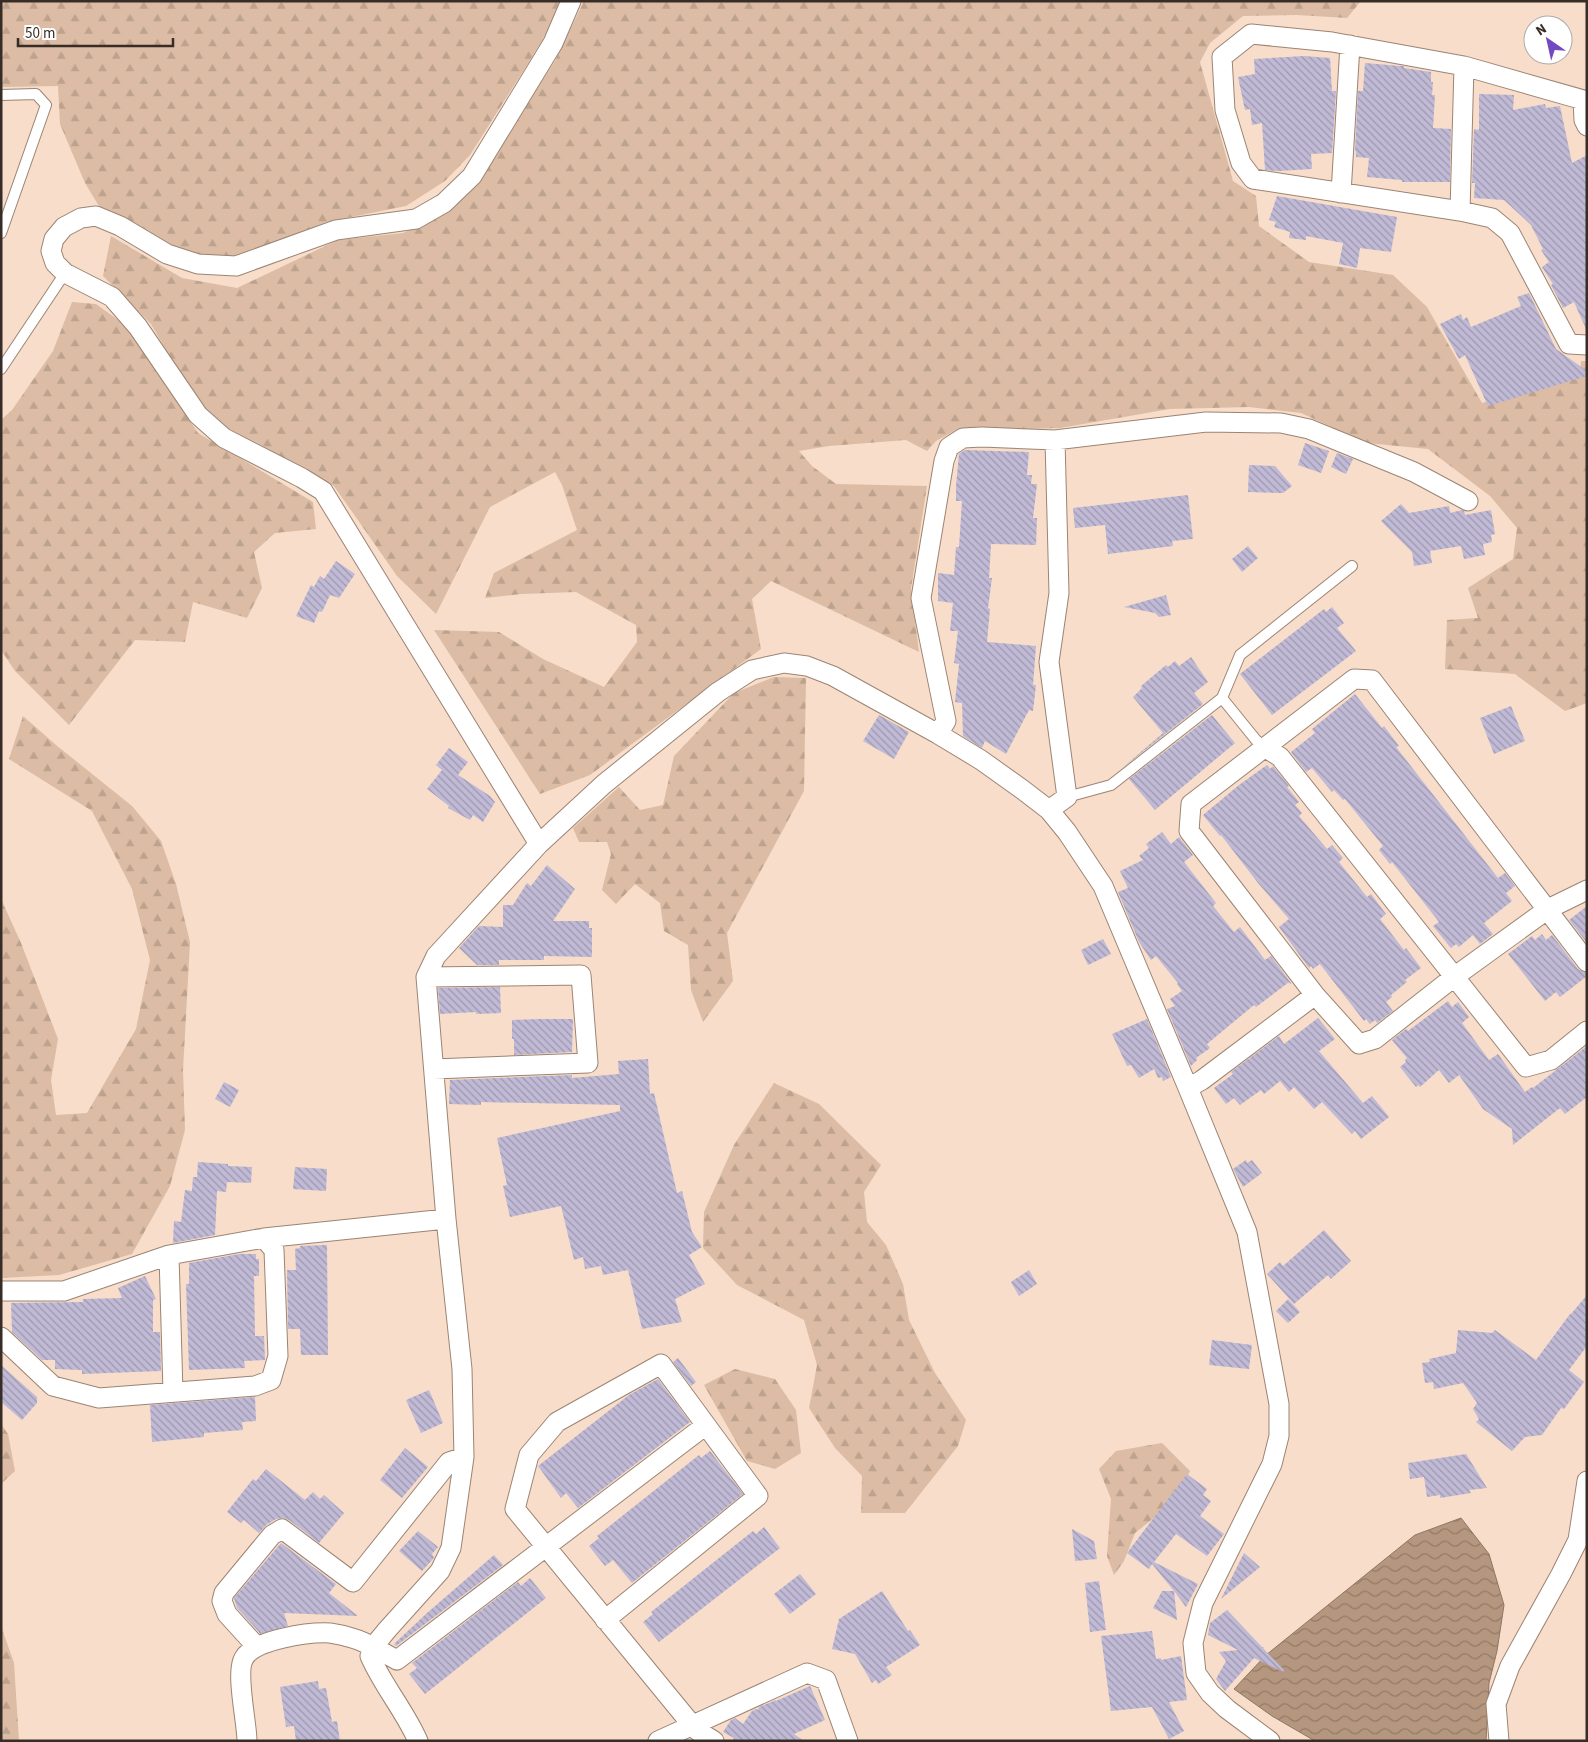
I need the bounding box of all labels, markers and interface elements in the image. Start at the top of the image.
scale bar [18,15,172,47]
north arrow [1523,15,1573,65]
text: N [1532,19,1551,41]
text: 50 m [25,23,55,44]

